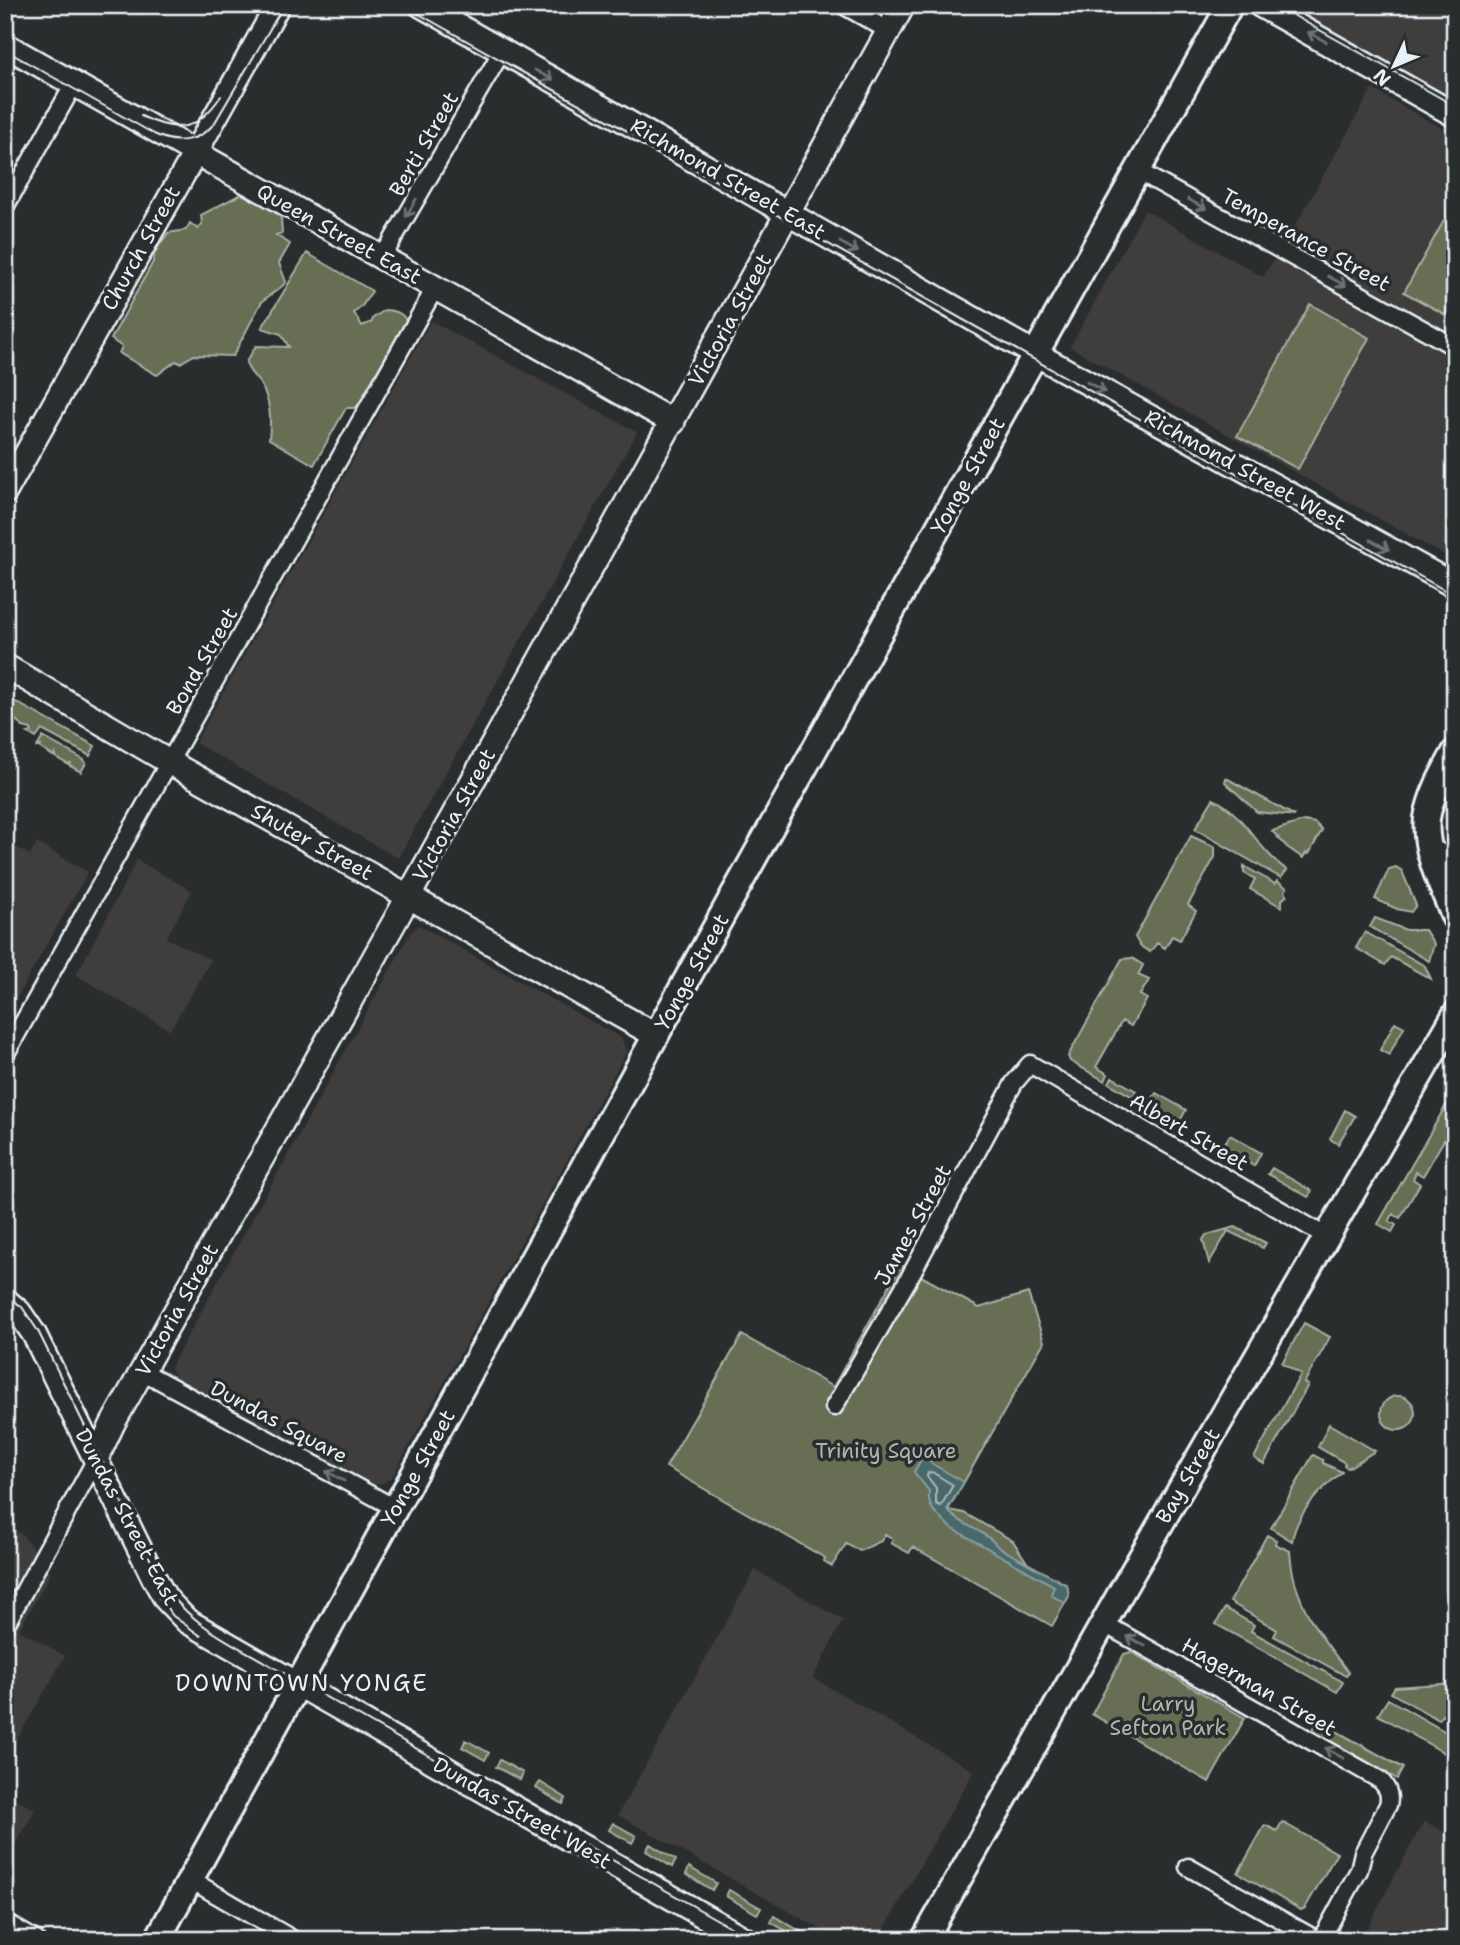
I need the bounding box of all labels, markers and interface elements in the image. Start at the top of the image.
one-way arrow [1308,30,1328,44]
north arrow [1358,32,1428,102]
text: N [1368,63,1396,92]
one-way arrow [534,68,554,82]
street label: Berti Street [383,87,465,201]
street label: Richmond Street East [625,112,831,246]
street label: Queen Street East [252,177,426,291]
street label: Church Street [95,181,187,315]
street label: Temperance Street [1217,182,1395,298]
one-way arrow [404,197,417,218]
one-way arrow [1186,198,1207,211]
one-way arrow [838,240,858,254]
street label: Victoria Street [682,249,778,391]
one-way arrow [1326,275,1347,288]
one-way arrow [1085,380,1105,394]
street label: Richmond Street West [1139,403,1351,537]
street label: Yonge Street [924,413,1012,539]
one-way arrow [1369,539,1390,552]
street label: Bond Street [160,602,244,720]
street label: Victoria Street [406,744,502,886]
street label: Shuter Street [246,797,378,887]
street label: Yonge Street [648,909,736,1035]
street label: Albert Street [1124,1087,1254,1177]
street label: James Street [868,1159,958,1291]
street label: Victoria Street [129,1239,225,1381]
street label: Dundas Square [206,1374,352,1470]
street label: Yonge Street [374,1405,462,1531]
street label: Bay Street [1149,1423,1227,1529]
street label: Dundas Street East [69,1424,185,1610]
park label: Trinity Square [815,1437,957,1465]
one-way arrow [325,1469,346,1482]
street label: Hagerman Street [1177,1631,1341,1743]
one-way arrow [1126,1634,1147,1647]
district label: DOWNTOWN YONGE [175,1668,429,1698]
park label: Larry Sefton Park [1110,1690,1226,1742]
one-way arrow [1324,1746,1344,1760]
street label: Dundas Street West [428,1750,616,1876]

